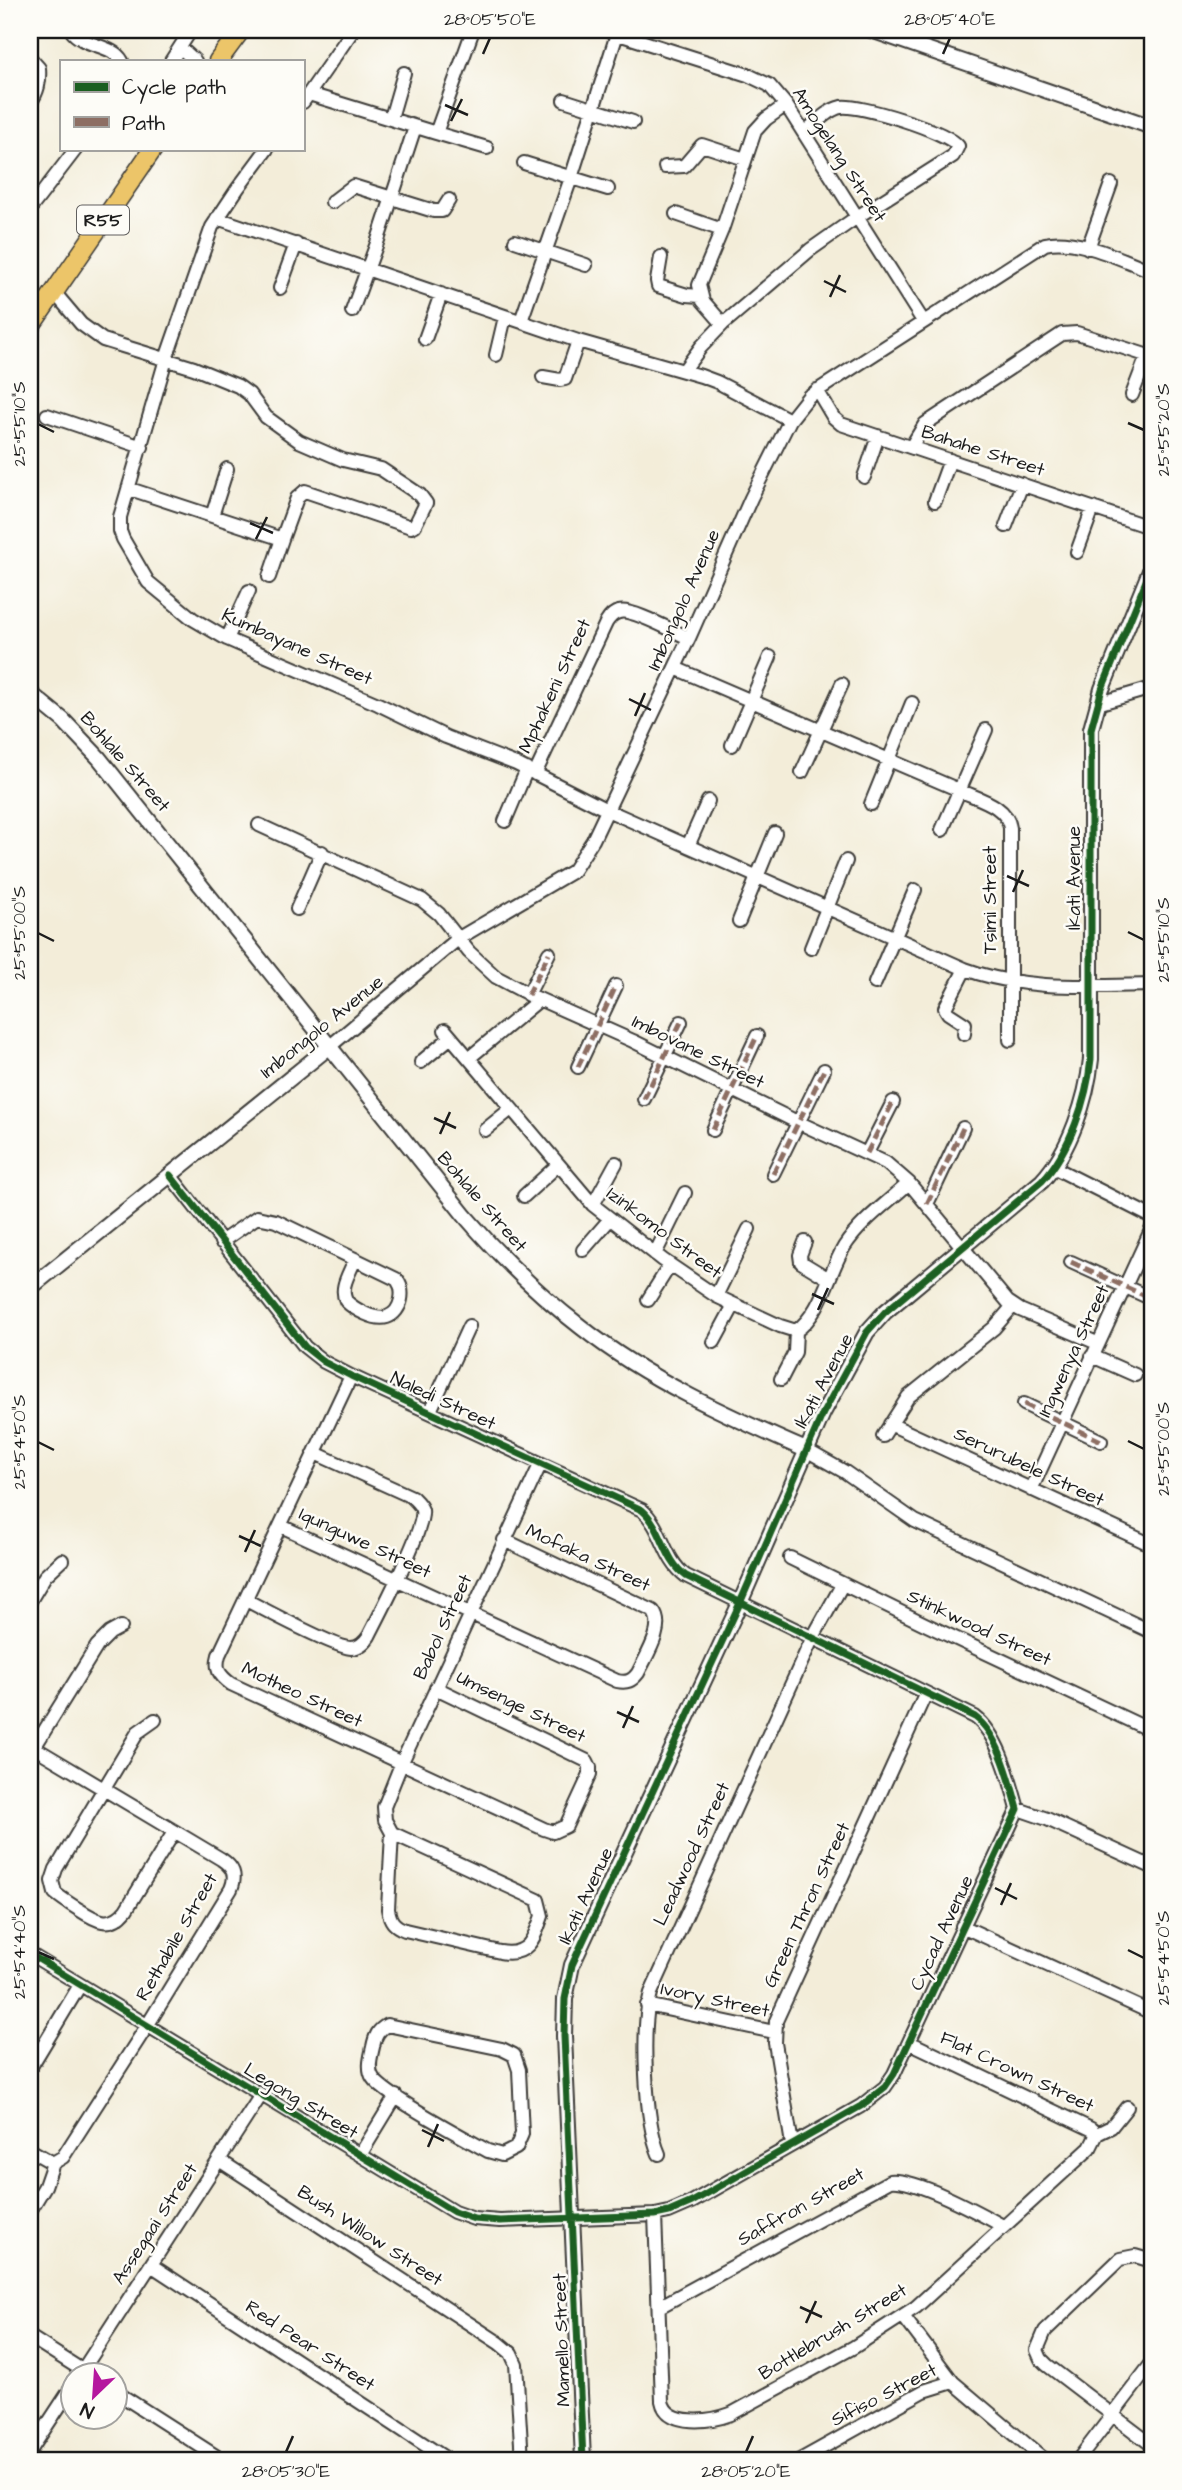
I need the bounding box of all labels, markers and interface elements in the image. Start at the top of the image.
text: 28°05'50"E [444,7,536,32]
text: 28°05'40"E [904,7,996,32]
legend [60,60,304,150]
text: Cycle path [122,73,227,104]
street label: Amogelang Street [784,82,893,229]
text: Path [122,109,166,138]
road number: R55 [77,205,129,234]
text: 25°55'10"S [7,382,32,466]
text: 25°55'20"S [1151,384,1176,476]
street label: Bahahe Street [918,418,1048,484]
street label: Imbongolo Avenue [641,525,728,675]
street label: Kumbayane Street [217,602,377,693]
street label: Mphakeni Street [512,614,598,758]
street label: Bohlale Street [74,706,177,819]
street label: Ikati Avenue [1061,826,1088,930]
street label: Tsimi Street [977,846,1004,954]
text: 25°55'00"S [7,886,32,980]
text: 25°55'10"S [1151,898,1176,982]
street label: Imbongolo Avenue [254,969,390,1086]
street label: Imbovane Street [627,1008,769,1096]
street label: Bohlale Street [431,1146,534,1259]
street label: Izinkomo Street [600,1180,728,1286]
street label: Ingwenya Street [1031,1280,1118,1422]
street label: Ikati Avenue [788,1329,860,1433]
street label: Naledi Street [386,1365,501,1437]
text: 25°54'50"S [7,1395,32,1489]
text: 25°55'00"S [1151,1402,1176,1496]
street label: Serurubele Street [949,1420,1109,1514]
street label: Iqunguwe Street [294,1501,436,1587]
street label: Mofaka Street [521,1517,655,1599]
street label: Babol Street [407,1569,479,1684]
street label: Stinkwood Street [902,1583,1056,1673]
street label: Motheo Street [237,1655,367,1735]
street label: Umsenge Street [451,1664,591,1751]
street label: Leadwood Street [647,1778,737,1930]
street label: Green Thron Street [757,1818,857,1992]
street label: Ikati Avenue [552,1843,620,1949]
street label: Rethabile Street [129,1868,225,2006]
street label: Cycad Avenue [903,1871,981,1996]
text: 25°54'40"S [7,1905,32,1999]
text: 25°54'50"S [1151,1911,1176,2005]
street label: Ivory Street [658,1975,772,2026]
street label: Flat Crown Street [936,2025,1099,2120]
street label: Legong Street [238,2056,364,2147]
street label: Assegaai Street [106,2158,205,2291]
street label: Saffron Street [733,2161,870,2253]
street label: Bush Willow Street [292,2179,448,2293]
street label: Mamello Street [546,2273,578,2407]
street label: Bottlebrush Street [754,2277,913,2387]
street label: Red Pear Street [240,2294,380,2398]
street label: Sifiso Street [826,2357,942,2433]
north arrow [60,2360,130,2430]
text: N [76,2395,99,2425]
text: 28°05'30"E [242,2459,331,2484]
text: 28°05'20"E [701,2459,791,2484]

